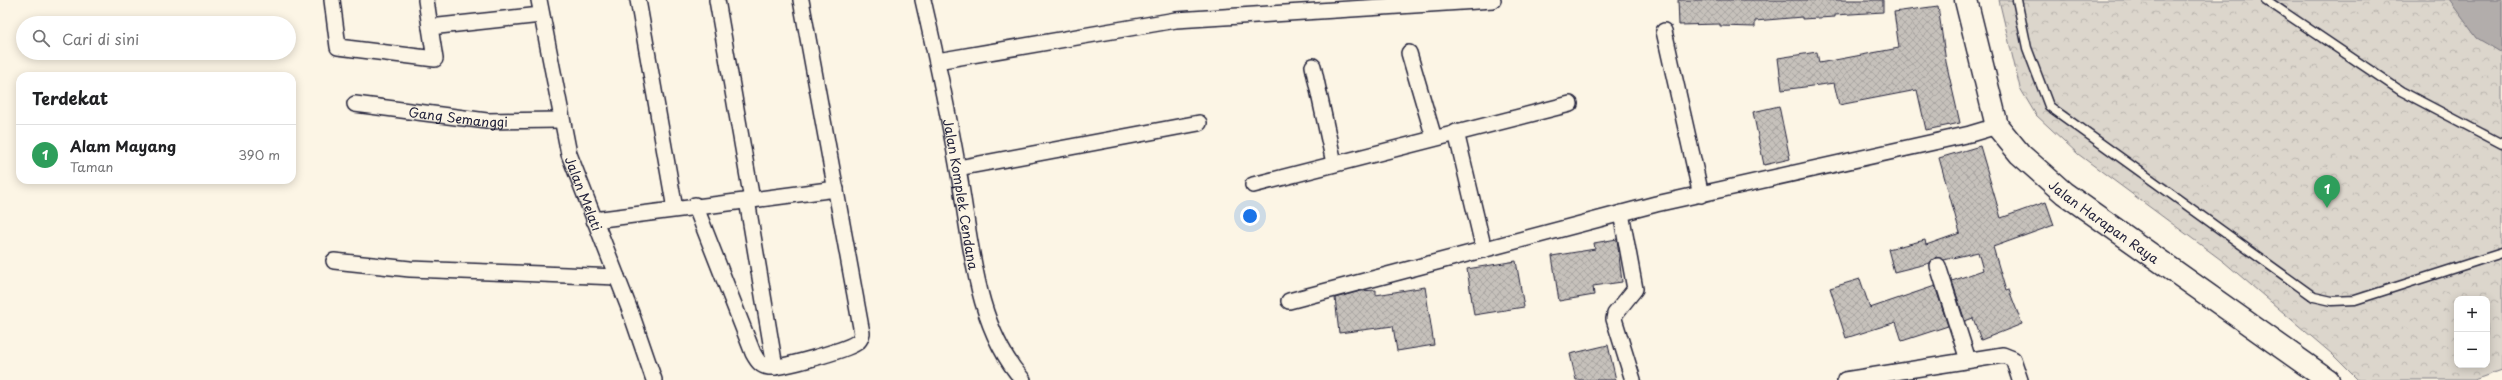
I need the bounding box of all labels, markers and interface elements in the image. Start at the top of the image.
search box [16,16,296,60]
icon: search [30,27,52,49]
text: Cari di sini [62,27,139,50]
text: Terdekat [32,85,108,111]
street label: Gang Semanggi [407,101,508,131]
street label: Jalan Komplek Cendana [939,117,984,272]
text: Alam Mayang [70,134,176,157]
text: 1 [42,145,48,164]
text: 390 m [238,145,280,164]
street label: Jalan Melati [561,153,607,233]
text: Taman [70,157,113,176]
street label: Jalan Harapan Raya [2045,175,2164,268]
pin: 1 [2314,175,2340,208]
your location [1240,206,1260,226]
map controls [2454,296,2490,368]
button: + [2454,296,2490,332]
button: − [2454,332,2490,368]

